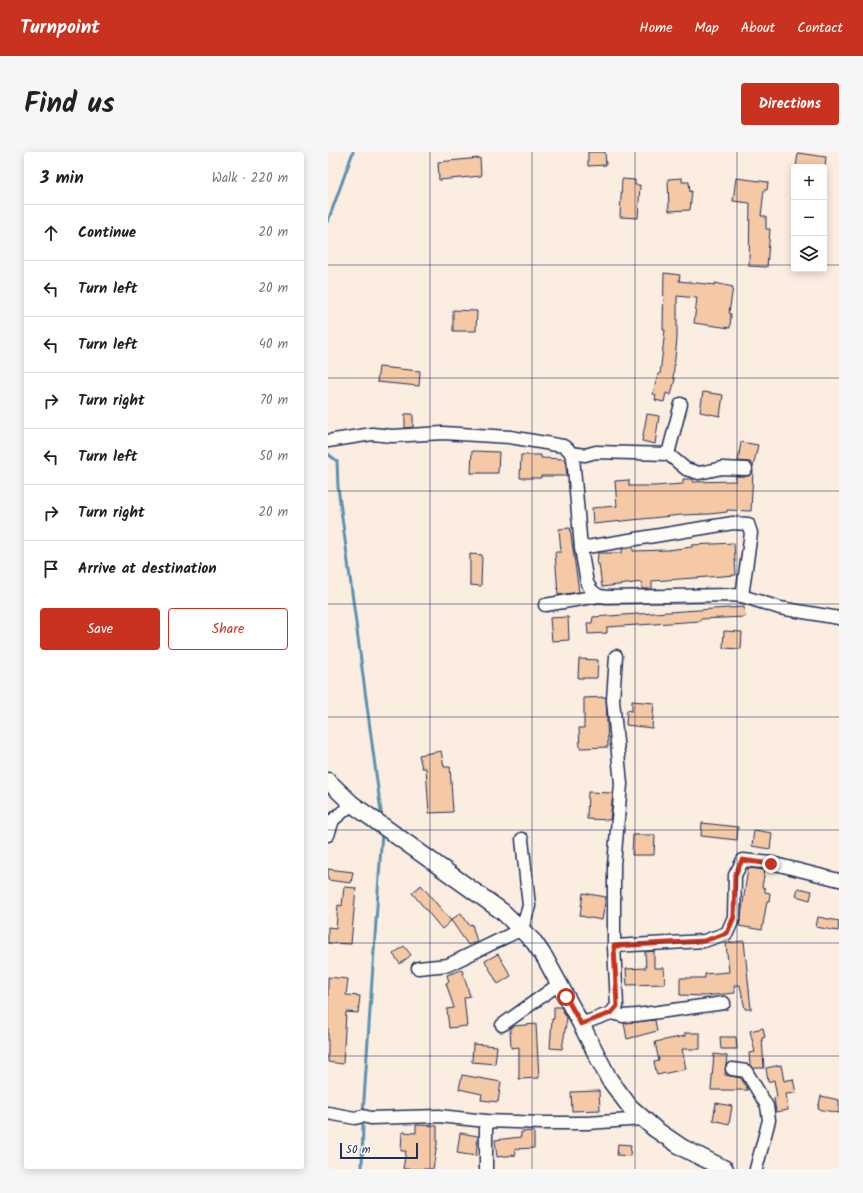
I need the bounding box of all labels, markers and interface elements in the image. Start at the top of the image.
text: Turnpoint [20,13,100,43]
text: Home [639,17,673,39]
text: Map [695,17,719,39]
text: About [741,17,775,39]
text: Contact [797,17,843,39]
text: Find us [24,82,115,127]
button: Directions [741,83,839,125]
map controls [791,164,827,272]
button: + [791,164,827,200]
text: 3 min [40,165,84,192]
text: Walk · 220 m [212,168,288,189]
button: − [791,200,827,236]
text: Continue [78,221,136,245]
icon: ahead [40,222,62,244]
text: 20 m [258,222,288,243]
button: layers [791,236,827,272]
text: Turn left [78,277,138,301]
icon: left [40,278,62,300]
text: 20 m [258,278,288,299]
text: Turn left [78,333,138,357]
icon: left [40,334,62,356]
text: 40 m [259,334,288,355]
text: Turn right [78,389,145,413]
icon: right [40,390,62,412]
text: 70 m [260,390,288,411]
text: Turn left [78,445,138,469]
icon: left [40,446,62,468]
text: 50 m [259,446,288,467]
text: Turn right [78,501,145,525]
icon: right [40,502,62,524]
text: 20 m [258,502,288,523]
text: Arrive at destination [78,557,217,581]
icon: arrive [40,558,62,580]
button: Save [40,608,160,650]
button: Share [168,608,288,650]
route end [762,855,780,873]
route start [557,988,575,1006]
scale bar [340,1141,418,1160]
text: 50 m [346,1141,371,1159]

